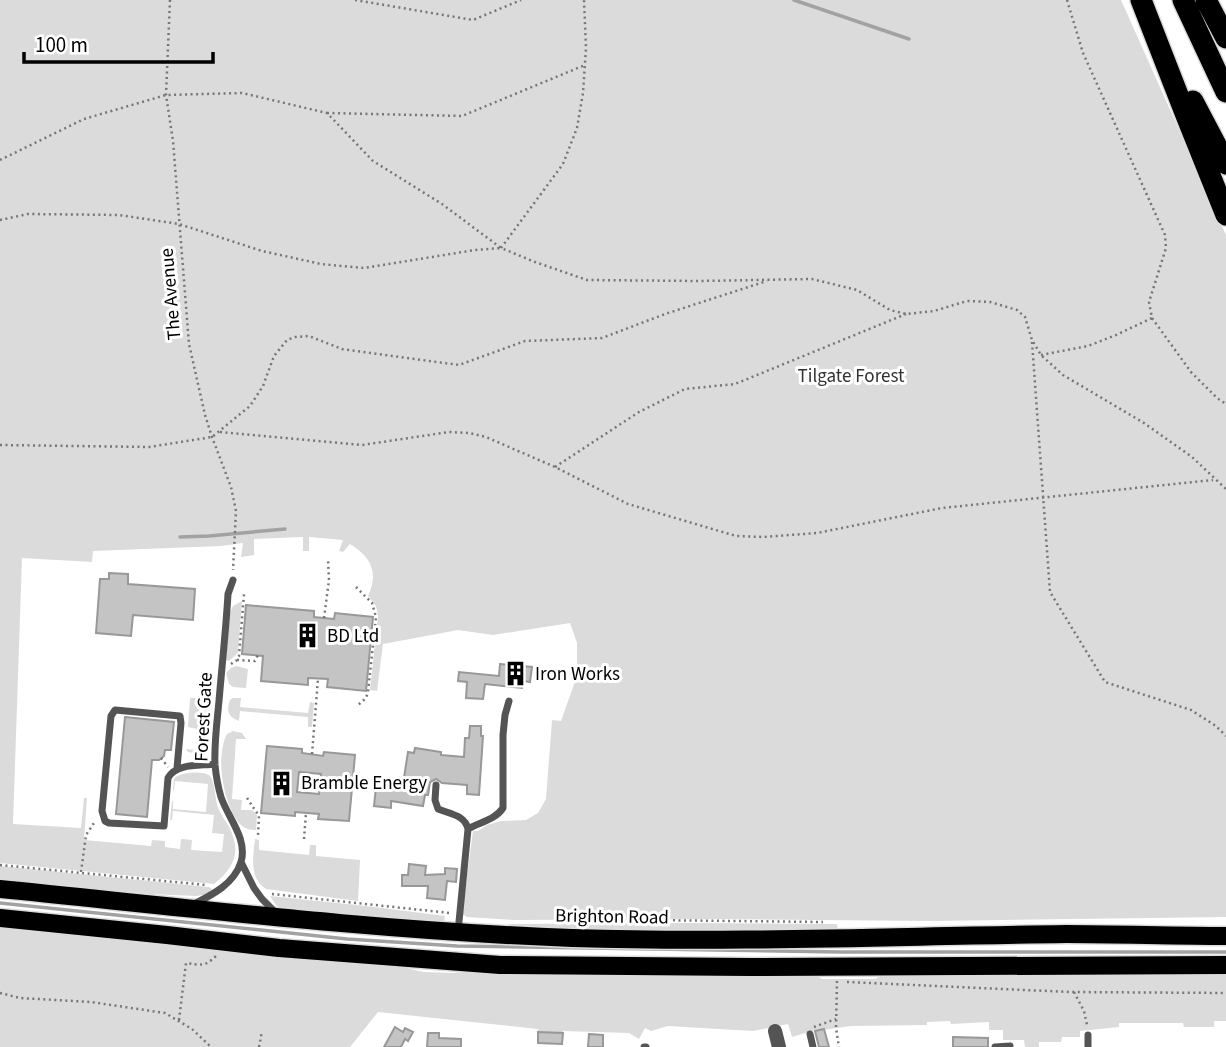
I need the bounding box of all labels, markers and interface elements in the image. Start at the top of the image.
scale bar [24,21,214,65]
text: 100 m [35,30,88,60]
street label: The Avenue [154,247,188,341]
park label: Tilgate Forest [798,363,905,390]
building icon: BD Ltd [293,622,321,650]
place label: BD Ltd [327,623,379,650]
building icon: Iron Works [501,660,529,688]
place label: Iron Works [535,661,620,688]
street label: Forest Gate [188,672,220,762]
building icon: Bramble Energy [267,769,295,797]
place label: Bramble Energy [301,770,427,797]
street label: Brighton Road [555,903,669,931]

